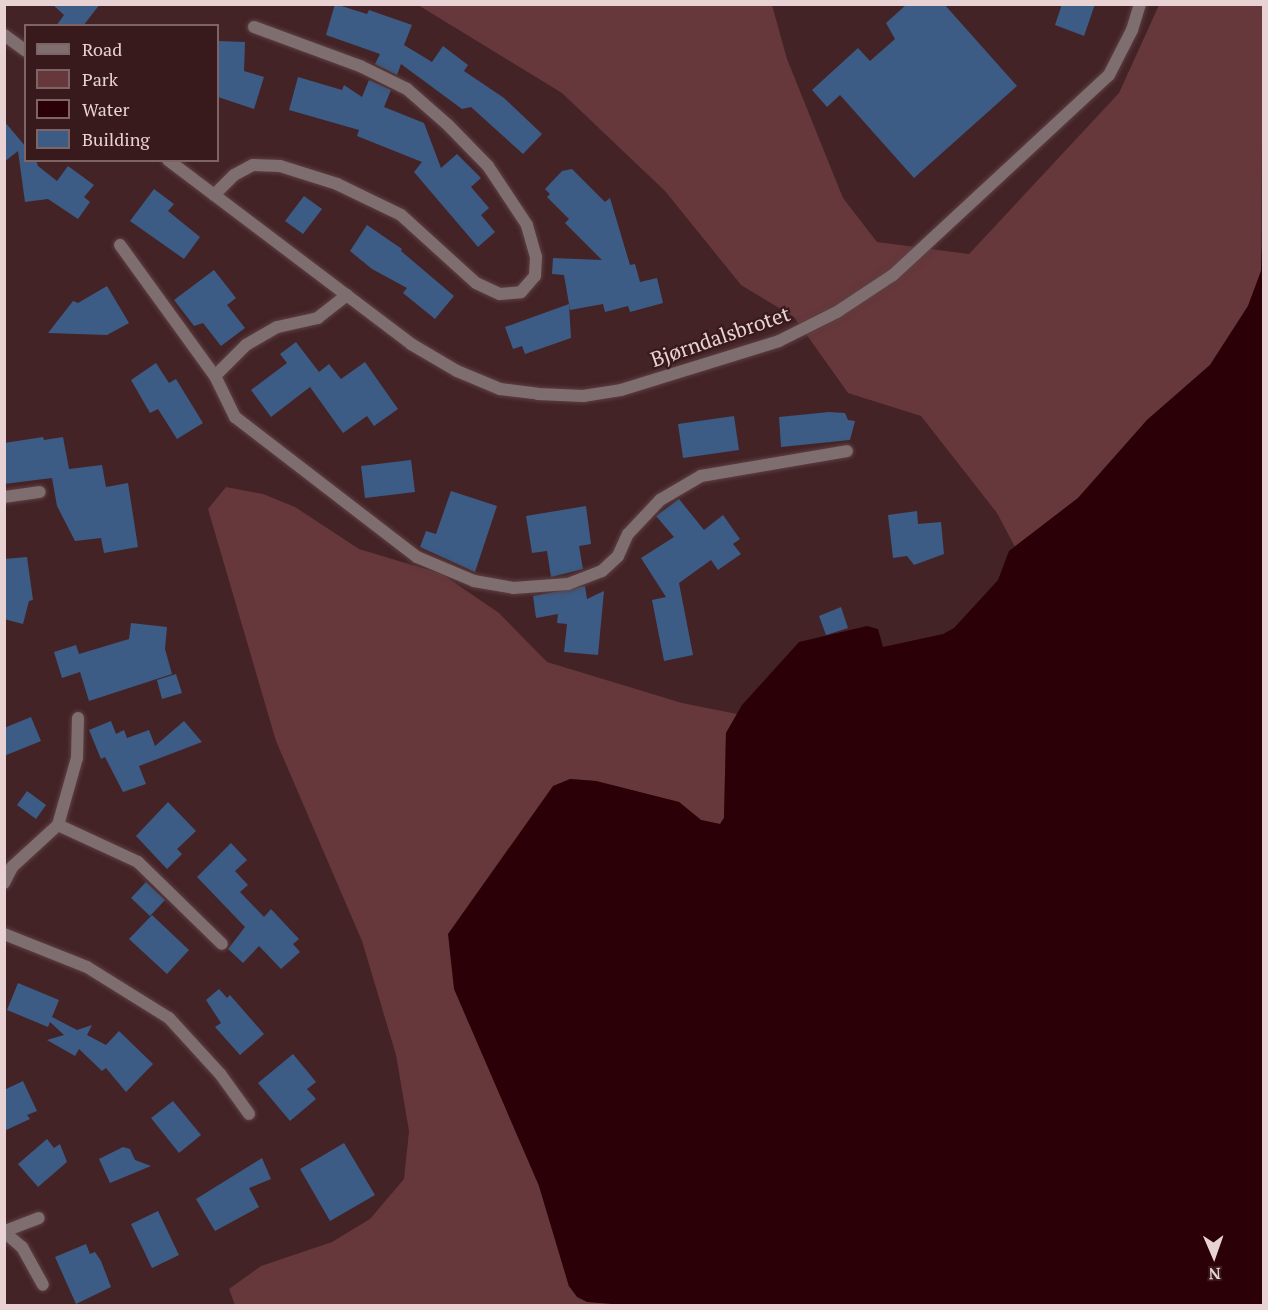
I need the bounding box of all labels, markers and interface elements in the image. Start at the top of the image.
legend [24,24,219,162]
text: Road [82,37,122,61]
text: Park [82,67,118,91]
text: Water [82,97,129,121]
text: Building [82,127,150,151]
street label: Bjørndalsbrotet [647,300,793,372]
north arrow [1184,1226,1244,1286]
text: N [1208,1263,1221,1285]

